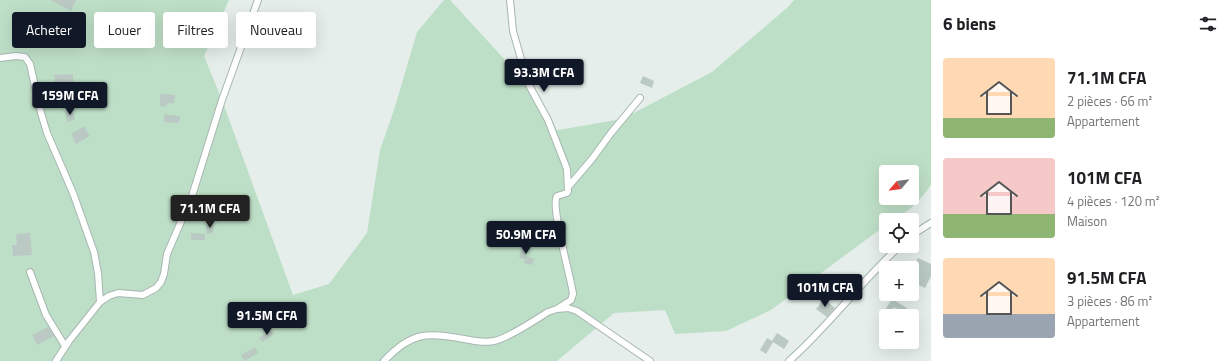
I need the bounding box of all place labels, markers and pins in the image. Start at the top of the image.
pin: 93.3M CFA [498,59,590,93]
pin: 159M CFA [29,82,111,116]
pin: 71.1M CFA [164,195,256,229]
pin: 50.9M CFA [480,221,572,255]
pin: 101M CFA [784,274,866,308]
pin: 91.5M CFA [221,302,313,336]

